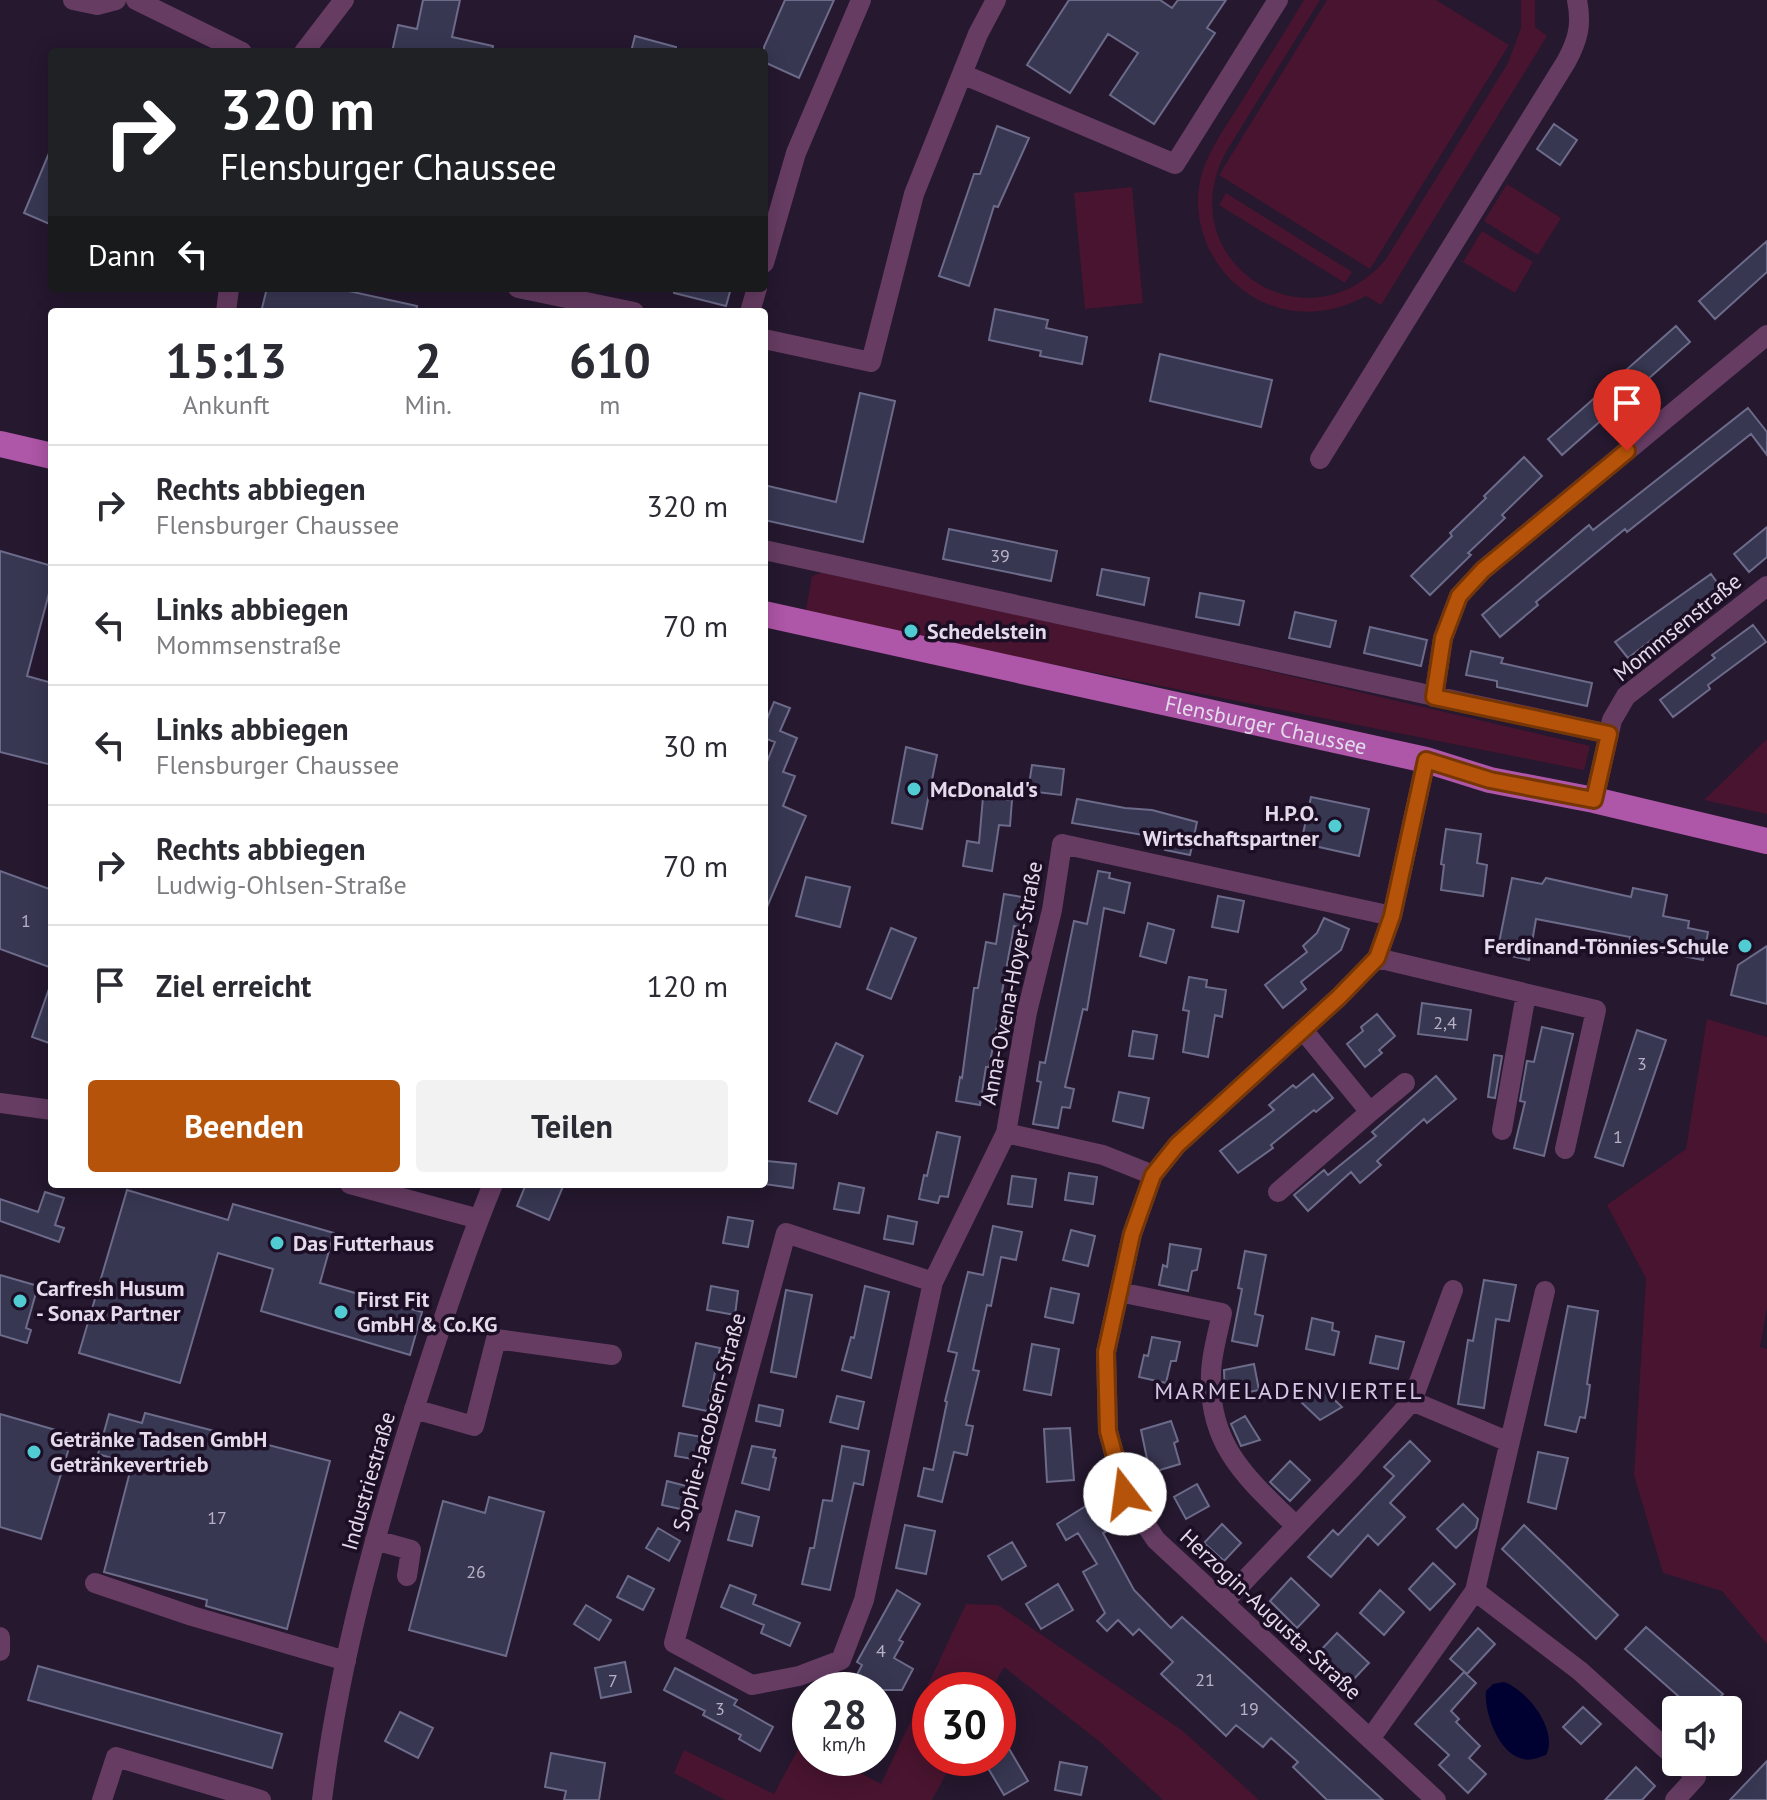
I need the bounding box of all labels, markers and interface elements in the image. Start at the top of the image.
text: 320 m [220,73,375,145]
icon: right [88,80,192,184]
text: Flensburger Chaussee [220,143,557,190]
icon: left [171,232,215,276]
text: Dann [88,235,155,274]
text: 15:13 [165,329,287,391]
text: 2 [414,329,442,391]
text: 610 [569,329,651,391]
pin [1593,369,1661,451]
icon: arrive [1605,381,1649,425]
text: Ankunft [183,388,270,421]
text: Min. [404,388,452,421]
text: m [599,388,620,421]
text: Rechts abbiegen [156,469,366,508]
icon: right [88,483,132,527]
text: 320 m [647,486,728,525]
text: Flensburger Chaussee [156,508,399,541]
house number: 39 [990,544,1010,567]
street label: Mommsenstraße [1607,567,1747,687]
text: Links abbiegen [156,589,349,628]
icon: left [88,603,132,647]
text: 70 m [663,606,728,645]
place label: Schedelstein [927,617,1047,645]
marker: Schedelstein [902,622,920,640]
text: Mommsenstraße [156,628,341,661]
street label: Flensburger Chaussee [1162,689,1370,761]
text: Links abbiegen [156,709,349,748]
icon: left [88,723,132,767]
text: 30 m [663,726,728,765]
text: Flensburger Chaussee [156,748,399,781]
place label: McDonald's [930,775,1038,803]
marker: McDonald's [905,780,923,798]
place label: H.P.O. Wirtschaftspartner [1143,799,1319,852]
marker: H.P.O. Wirtschaftspartner [1326,817,1344,835]
text: Rechts abbiegen [156,829,366,868]
icon: right [88,843,132,887]
text: 70 m [663,846,728,885]
street label: Anna-Ovena-Hoyer-Straße [974,859,1048,1107]
text: Ludwig-Ohlsen-Straße [156,868,407,901]
house number: 1 [21,909,31,932]
place label: Ferdinand-Tönnies-Schule [1484,932,1729,960]
marker: Ferdinand-Tönnies-Schule [1736,937,1754,955]
icon: arrive [88,963,132,1007]
text: Ziel erreicht [156,966,311,1005]
text: 120 m [647,966,728,1005]
house number: 2,4 [1433,1011,1457,1034]
house number: 3 [1637,1052,1647,1075]
button: Beenden [88,1080,400,1172]
button: Teilen [416,1080,728,1172]
house number: 1 [1613,1125,1623,1148]
place label: Das Futterhaus [293,1229,434,1257]
marker: Das Futterhaus [268,1234,286,1252]
place label: Carfresh Husum - Sonax Partner [36,1274,184,1327]
place label: First Fit GmbH & Co.KG [357,1285,497,1338]
marker: Carfresh Husum - Sonax Partner [11,1292,29,1310]
marker: First Fit GmbH & Co.KG [332,1303,350,1321]
street label: Sophie-Jacobsen-Straße [666,1310,752,1534]
district label: MARMELADENVIERTEL [1154,1375,1424,1406]
street label: Industriestraße [335,1409,401,1553]
place label: Getränke Tadsen GmbH Getränkevertrieb [50,1425,267,1478]
marker: Getränke Tadsen GmbH Getränkevertrieb [25,1443,43,1461]
position arrow [1083,1452,1167,1536]
house number: 17 [207,1506,227,1529]
street label: Herzogin-Augusta-Straße [1174,1523,1368,1705]
house number: 26 [466,1560,486,1583]
house number: 4 [876,1639,886,1662]
house number: 21 [1195,1668,1215,1691]
house number: 7 [608,1669,618,1692]
speed limit sign: 30 [912,1672,1016,1776]
text: 28 [821,1688,867,1740]
map controls [1662,1696,1742,1776]
button: sound [1662,1696,1742,1776]
house number: 3 [715,1697,725,1720]
house number: 19 [1239,1697,1259,1720]
text: km/h [822,1731,866,1757]

